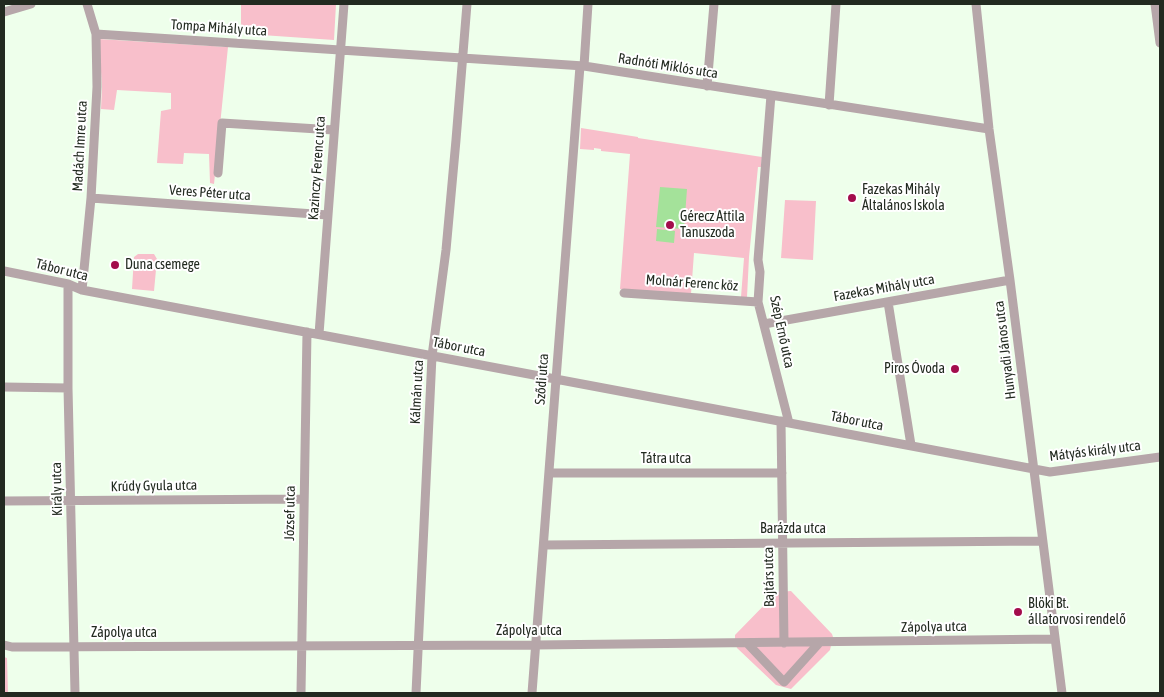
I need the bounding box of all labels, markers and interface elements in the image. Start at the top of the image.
street label: Tompa Mihály utca [170,16,268,40]
street label: Radnóti Miklós utca [617,50,719,82]
street label: Madách Imre utca [69,100,91,192]
street label: Kazinczy Ferenc utca [305,115,329,221]
street label: Veres Péter utca [169,182,251,204]
place label: Fazekas Mihály Általános Iskola [862,182,945,214]
marker: Fazekas Mihály Általános Iskola [846,192,858,204]
place label: Gérecz Attila Tanuszoda [680,209,745,242]
marker: Gérecz Attila Tanuszoda [664,219,676,231]
street label: Tábor utca [34,255,90,285]
place label: Duna csemege [125,257,200,273]
marker: Duna csemege [109,259,121,271]
street label: Molnár Ferenc köz [645,271,739,295]
street label: Fazekas Mihály utca [832,271,936,305]
street label: Szép Ernő utca [766,294,798,370]
street label: Hunyadi János utca [991,300,1019,400]
street label: Tábor utca [431,334,487,360]
street label: Sződi utca [532,353,552,405]
street label: Kálmán utca [407,359,427,425]
place label: Piros Óvoda [884,361,945,377]
marker: Piros Óvoda [949,363,961,375]
street label: Tábor utca [829,408,885,434]
street label: Mátyás király utca [1048,437,1142,465]
street label: Tátra utca [641,451,691,467]
street label: Király utca [48,462,66,516]
street label: Krúdy Gyula utca [111,477,197,495]
street label: József utca [281,485,299,541]
street label: Barázda utca [760,521,826,537]
street label: Bajtárs utca [760,547,778,607]
place label: Blöki Bt. állatorvosi rendelő [1028,596,1126,628]
marker: Blöki Bt. állatorvosi rendelő [1012,606,1024,618]
street label: Zápolya utca [901,618,967,636]
street label: Zápolya utca [496,623,562,639]
street label: Zápolya utca [91,625,157,641]

